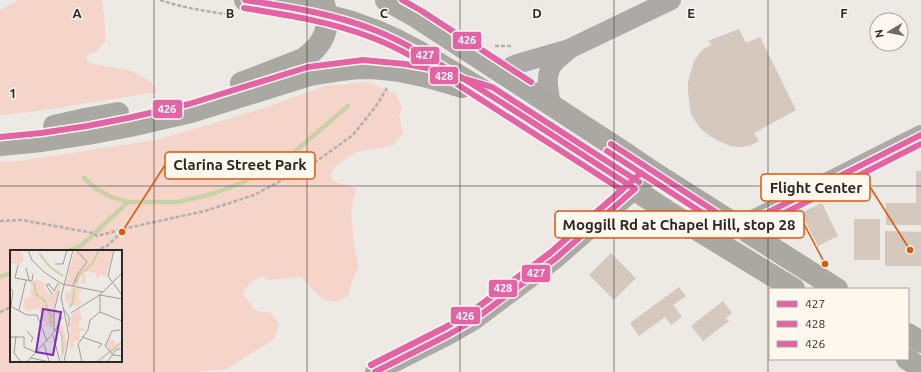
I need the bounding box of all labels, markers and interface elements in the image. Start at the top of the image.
text: A [72,6,82,20]
text: B [226,6,235,20]
text: C [380,6,389,20]
text: D [532,6,542,20]
text: E [687,6,695,20]
text: F [840,6,848,20]
north arrow [869,12,909,52]
text: N [873,29,886,39]
line badge: 426 [452,31,482,50]
text: 426 [458,34,476,46]
line badge: 427 [410,46,440,65]
text: 427 [416,49,434,61]
line badge: 428 [429,66,459,85]
text: 428 [435,70,453,82]
text: 1 [9,86,17,100]
line badge: 426 [152,99,183,119]
text: 426 [158,103,176,115]
callout: Clarina Street Park [165,152,315,179]
text: Clarina Street Park [173,156,307,173]
callout: Flight Center [761,174,870,201]
text: Flight Center [770,179,863,196]
callout: Moggill Rd at Chapel Hill, stop 28 [555,211,804,238]
text: Moggill Rd at Chapel Hill, stop 28 [563,216,795,233]
inset map [10,250,122,362]
line badge: 427 [521,264,551,283]
text: 427 [527,267,545,279]
line badge: 428 [488,279,518,298]
text: 428 [494,282,512,294]
legend [769,288,909,360]
text: 427 [805,297,825,310]
line badge: 426 [450,306,481,325]
text: 426 [456,310,474,322]
text: 428 [805,317,826,330]
text: 426 [805,337,826,350]

